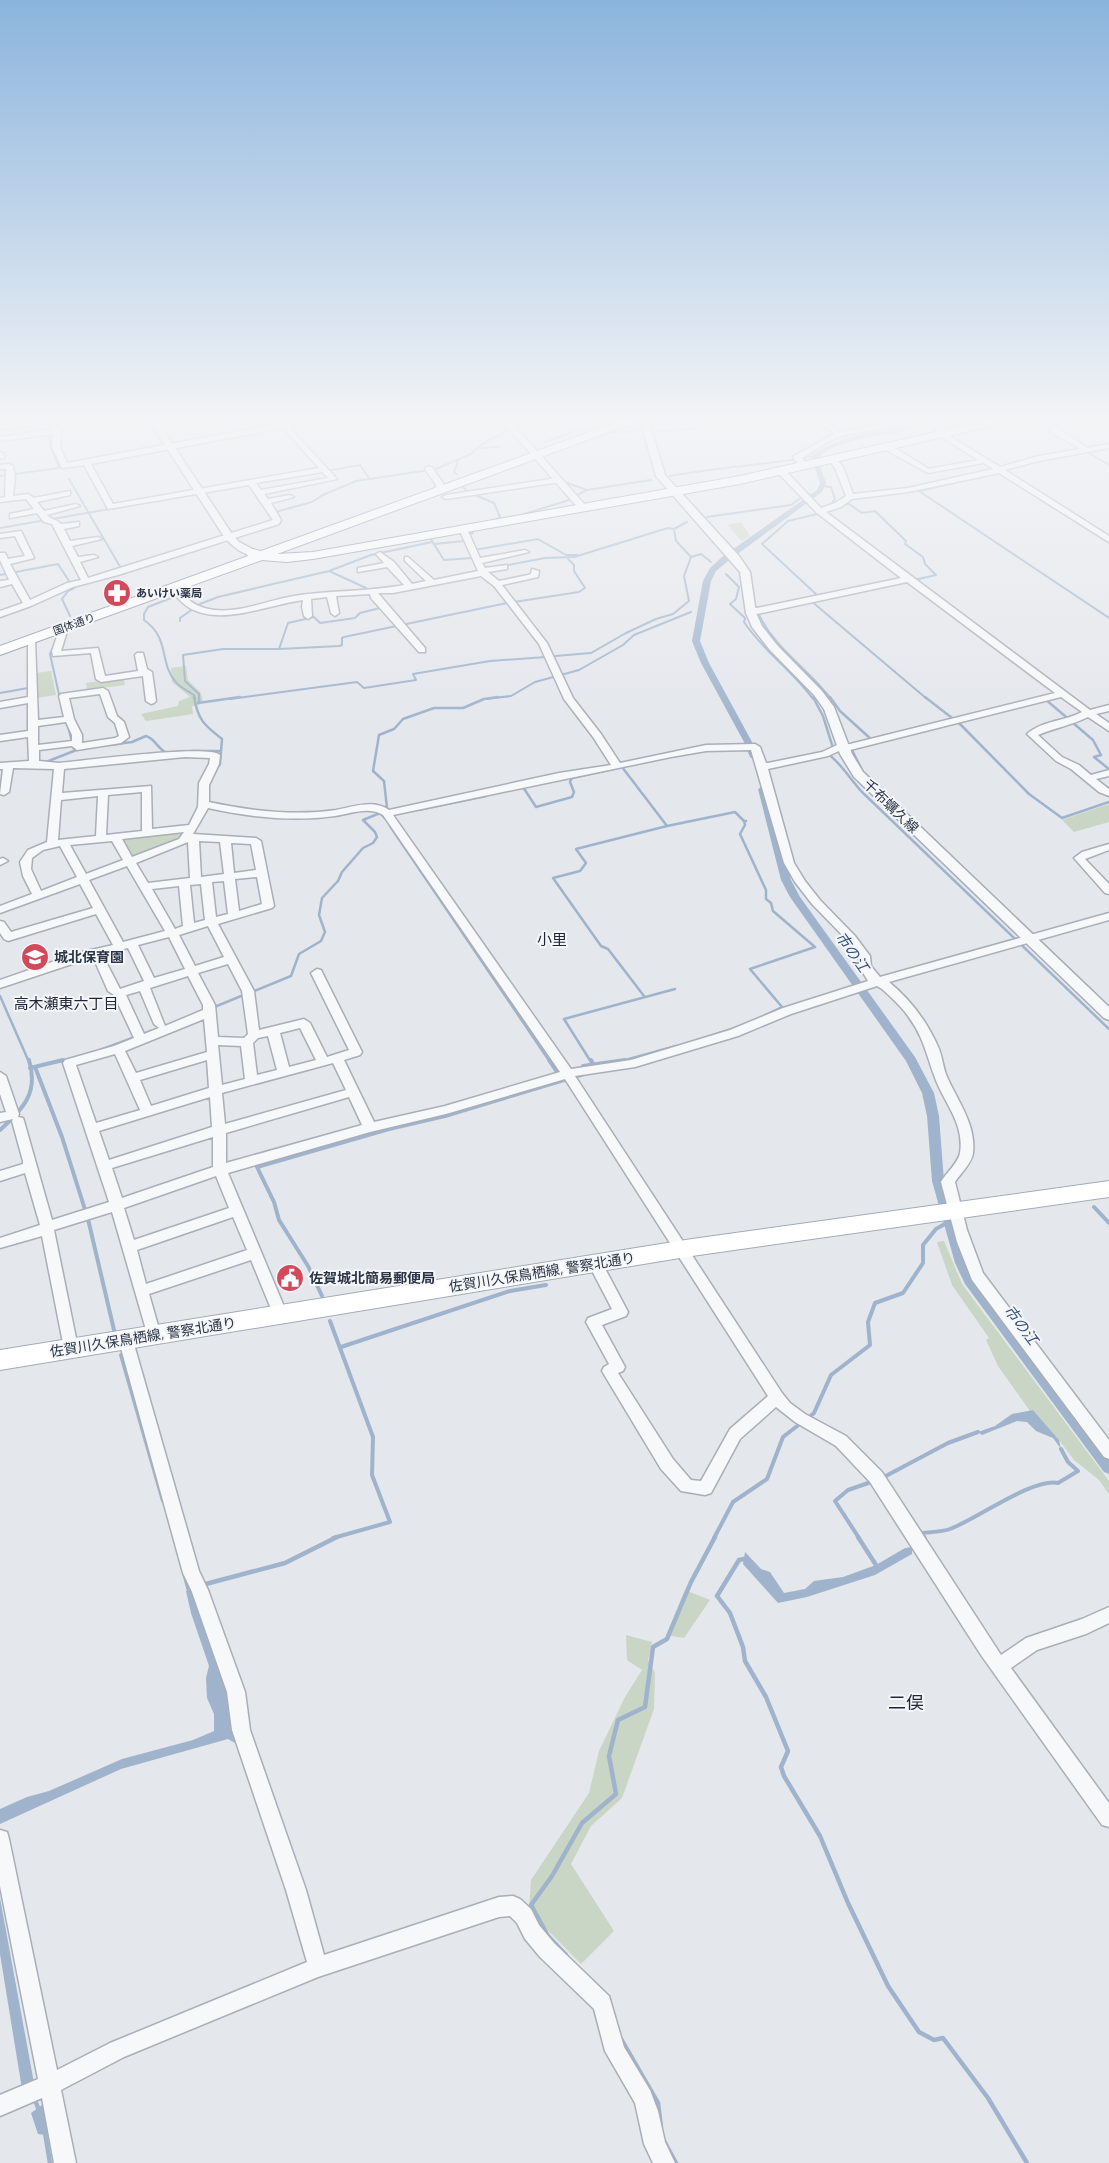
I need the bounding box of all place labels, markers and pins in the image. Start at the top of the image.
pharmacy icon: あいけい薬局 [102,578,132,608]
place label: あいけい薬局 [136,586,202,599]
school or university icon: 城北保育園 [20,942,50,972]
place label: 城北保育園 [54,948,124,965]
public building icon: 佐賀城北簡易郵便局 [275,1263,305,1293]
place label: 佐賀城北簡易郵便局 [309,1269,435,1286]

